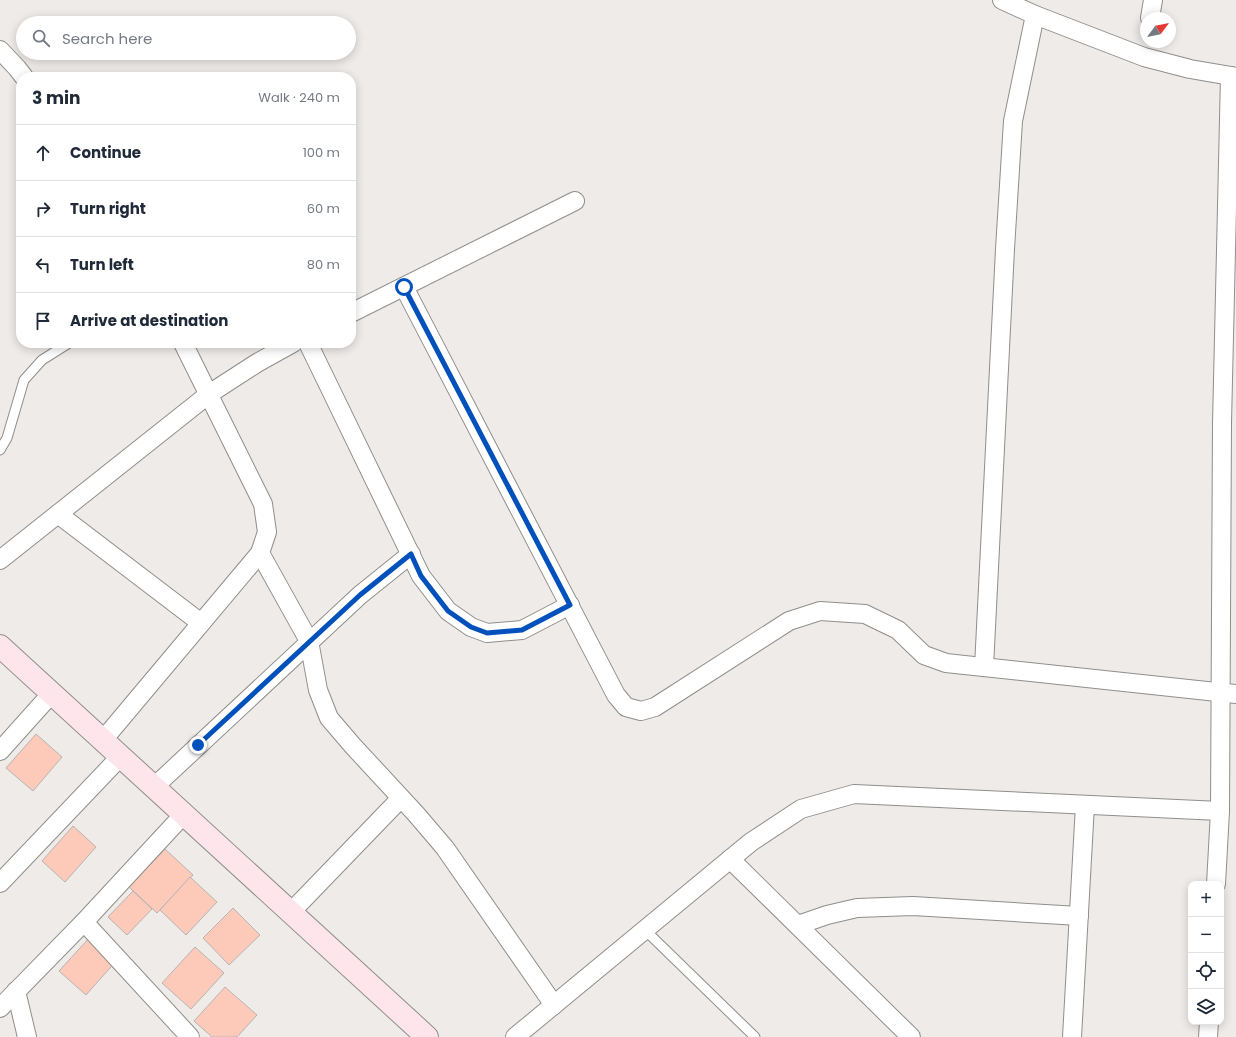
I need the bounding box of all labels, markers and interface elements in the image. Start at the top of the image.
north arrow [1140,12,1176,48]
search box [16,16,356,60]
icon: search [30,27,52,49]
text: Search here [62,28,152,49]
text: 3 min [32,86,80,110]
text: Walk · 240 m [258,88,340,107]
icon: ahead [32,142,54,164]
text: Continue [70,142,141,163]
text: 100 m [303,143,340,162]
icon: right [32,198,54,220]
text: Turn right [70,198,146,219]
text: 60 m [307,199,340,218]
icon: left [32,254,54,276]
text: Turn left [70,254,134,275]
text: 80 m [307,255,340,274]
route start [395,278,413,296]
icon: arrive [32,310,54,332]
text: Arrive at destination [70,310,228,331]
route end [189,736,207,754]
map controls [1188,881,1224,1025]
button: + [1188,881,1224,917]
button: − [1188,917,1224,953]
button: locate [1188,953,1224,989]
button: layers [1188,989,1224,1025]

